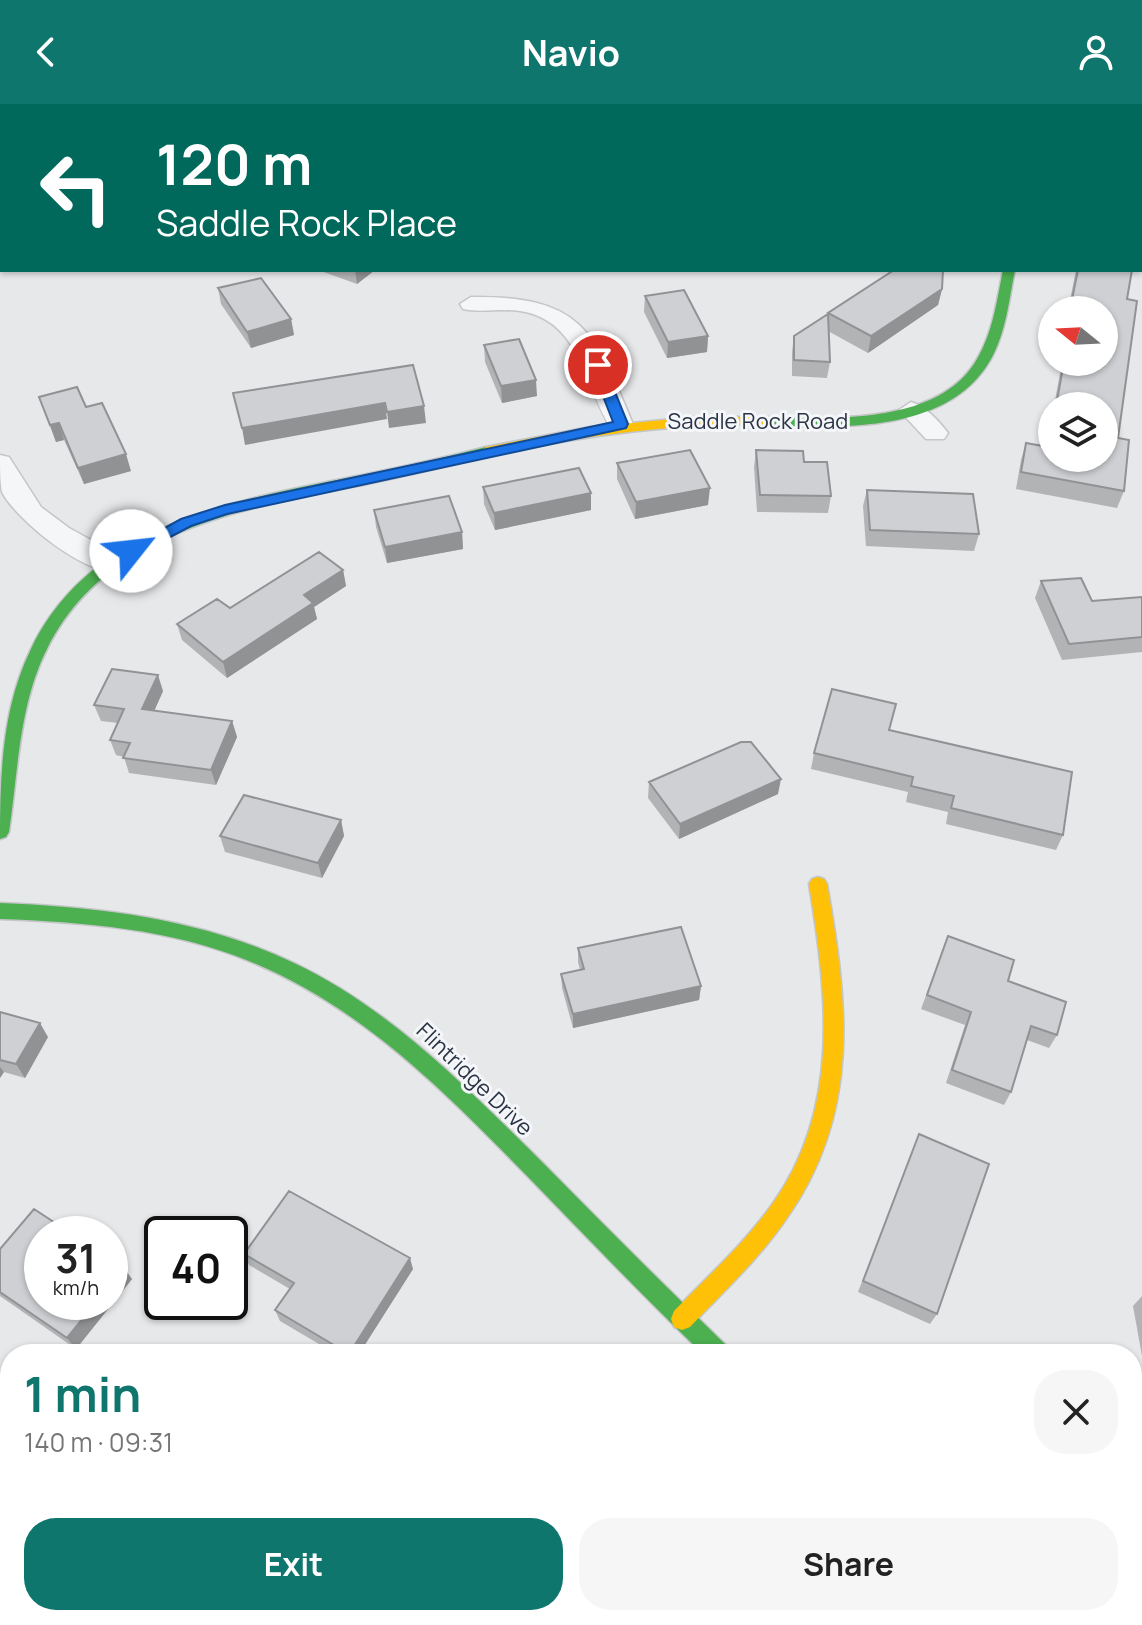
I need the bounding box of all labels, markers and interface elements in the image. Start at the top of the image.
text: Navio [522,28,620,77]
icon: back [24,30,68,74]
icon: person [1074,30,1118,74]
text: 120 m [156,125,312,202]
icon: left [24,136,128,240]
text: Saddle Rock Place [156,198,457,247]
north arrow [1038,296,1118,376]
map controls [1038,296,1118,472]
pin [564,331,632,399]
icon: arrive [576,343,620,387]
button: layers [1038,392,1118,472]
street label: Saddle Rock Road [668,406,848,436]
position arrow [89,509,173,593]
street label: Flintridge Drive [410,1016,540,1142]
speed limit sign: 40 [144,1216,248,1320]
text: 31 [56,1230,96,1285]
text: km/h [53,1274,99,1301]
text: 1 min [24,1361,141,1426]
button: close [1034,1370,1118,1454]
text: 140 m · 09:31 [24,1424,173,1460]
button: Exit [24,1518,563,1610]
button: Share [579,1518,1118,1610]

